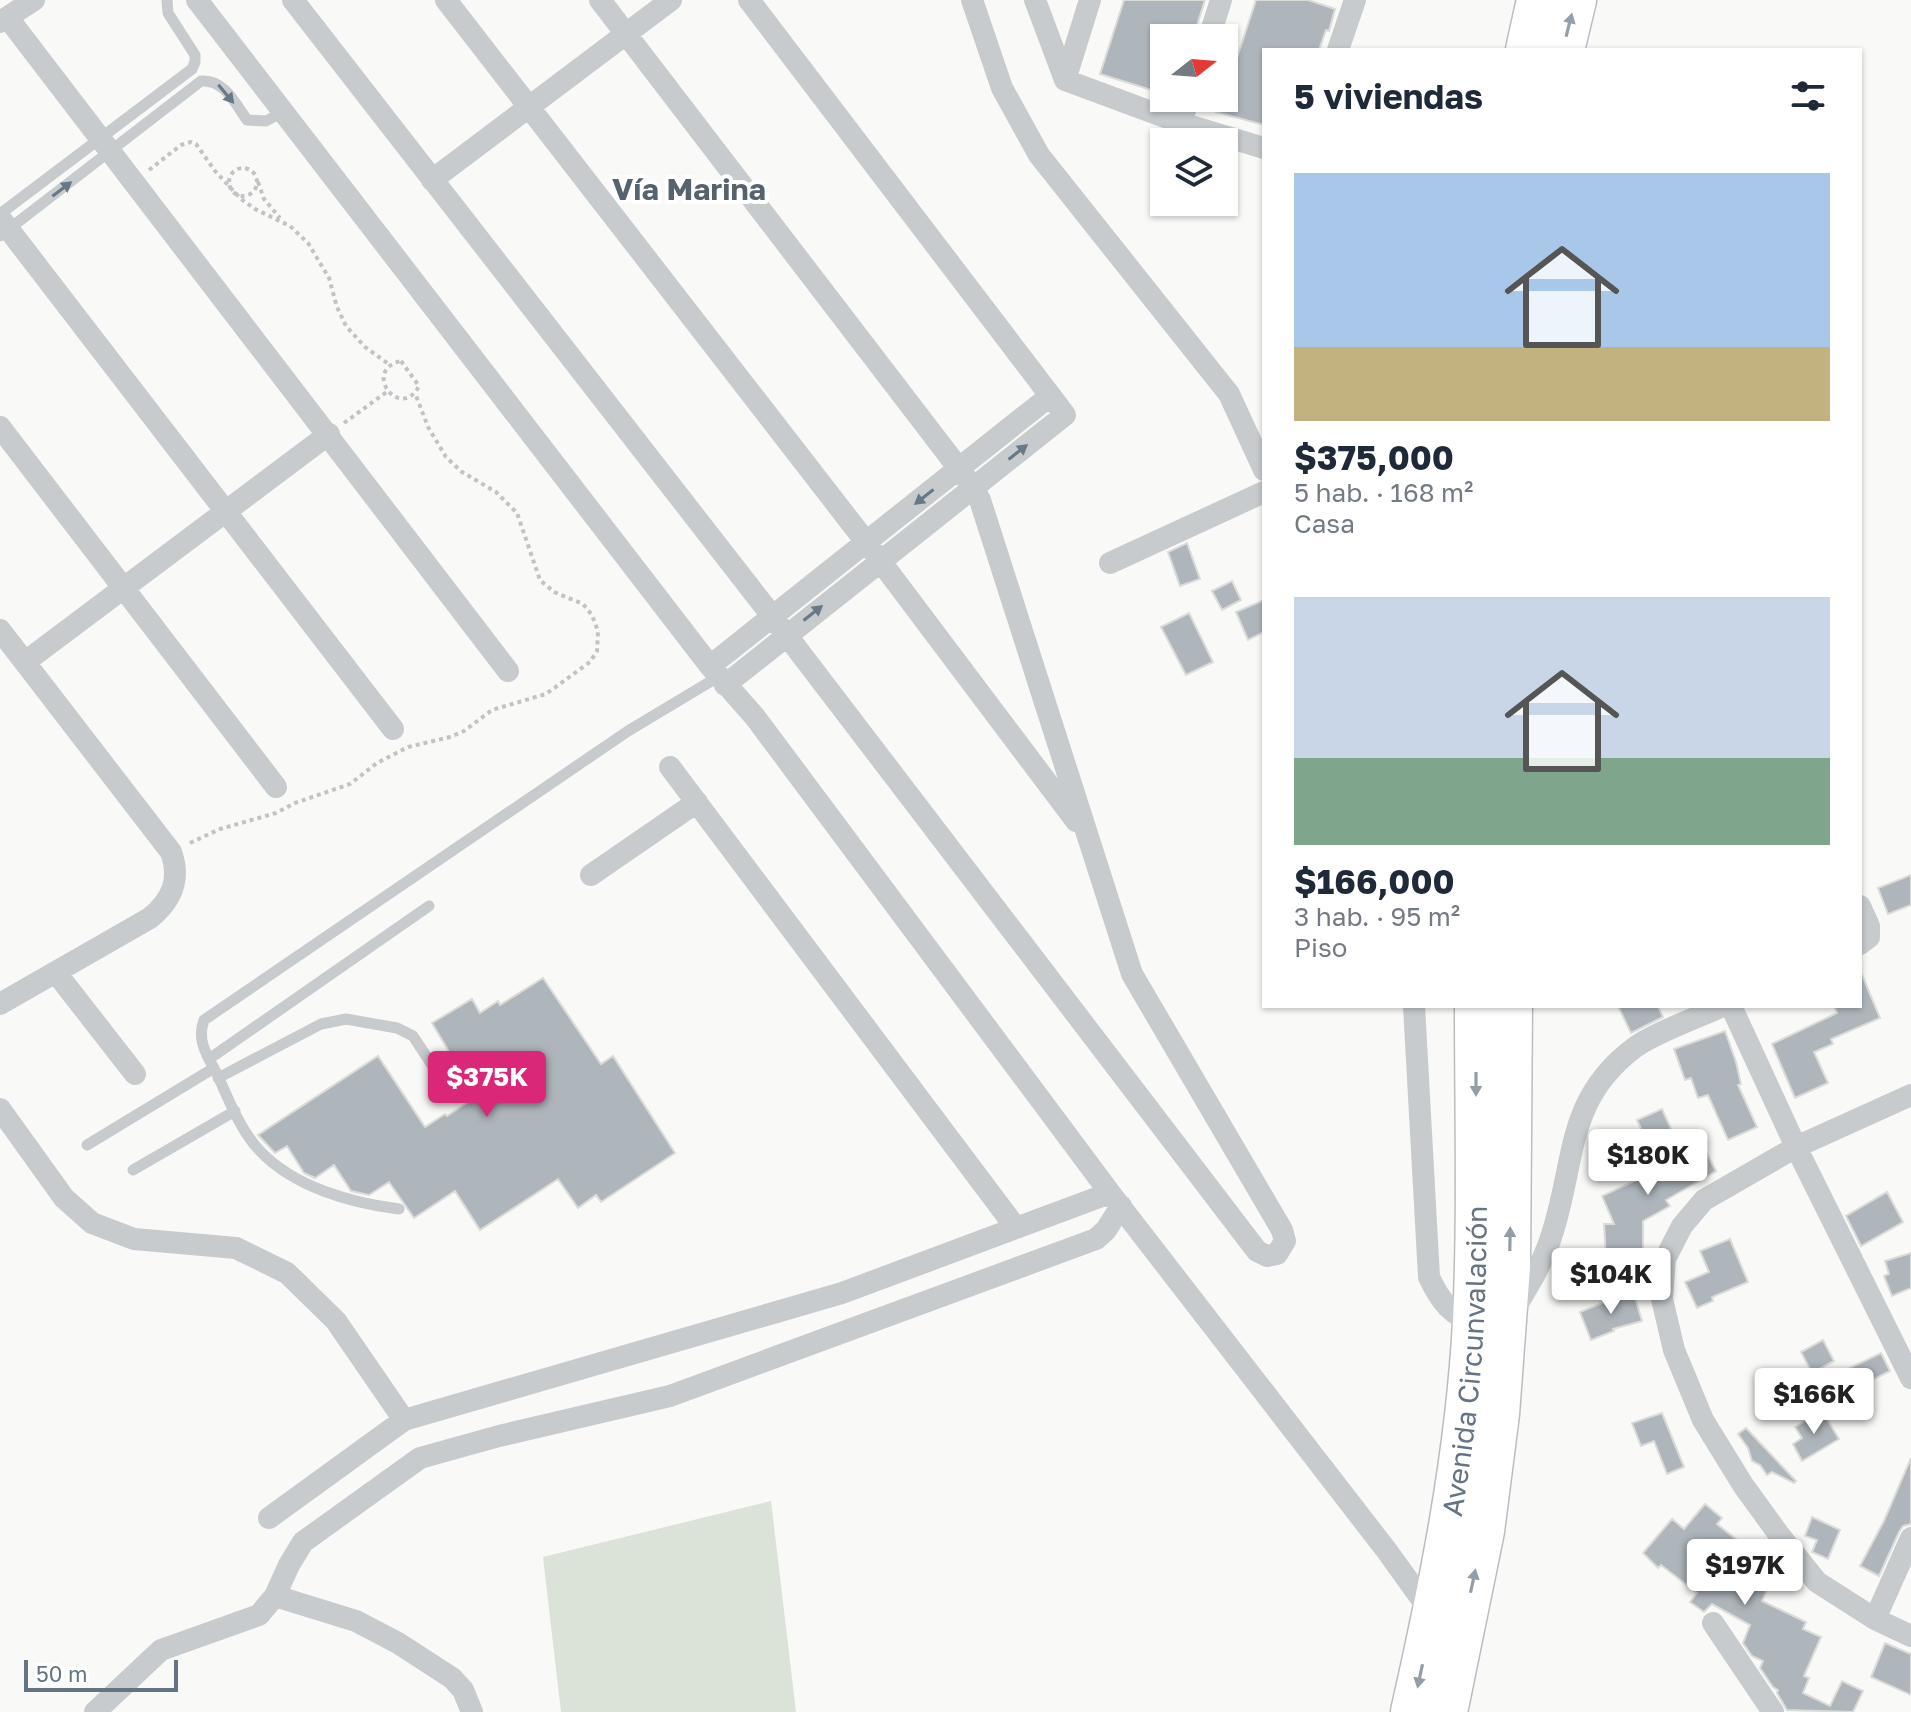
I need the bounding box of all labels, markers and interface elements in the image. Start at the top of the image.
one-way arrow [1563,12,1576,37]
north arrow [1150,24,1238,112]
map controls [1150,24,1238,216]
icon: filters [1786,74,1830,118]
text: 5 viviendas [1294,76,1483,116]
one-way arrow [218,83,235,104]
button: layers [1150,128,1238,216]
district label: Vía Marina [612,171,766,207]
one-way arrow [52,181,72,197]
icon: home [1490,225,1634,369]
text: $375,000 [1294,437,1454,477]
one-way arrow [1008,445,1028,461]
text: 5 hab. · 168 m² [1294,477,1473,508]
one-way arrow [914,488,934,505]
text: Casa [1294,508,1355,539]
one-way arrow [803,606,823,622]
icon: home [1490,649,1634,793]
text: $166,000 [1294,861,1455,901]
text: 3 hab. · 95 m² [1294,901,1460,932]
text: Piso [1294,932,1347,963]
pin: $375K [431,1051,543,1119]
text: $375K [446,1061,528,1092]
one-way arrow [1470,1072,1482,1097]
pin: $180K [1592,1129,1704,1197]
text: $180K [1606,1139,1690,1170]
street label: Avenida Circunvalación [1435,1205,1493,1518]
one-way arrow [1503,1226,1516,1251]
pin: $104K [1555,1248,1667,1316]
text: $104K [1570,1258,1652,1289]
pin: $166K [1758,1368,1870,1436]
text: $166K [1773,1378,1855,1409]
pin: $197K [1689,1539,1801,1607]
text: $197K [1705,1549,1785,1580]
one-way arrow [1467,1568,1480,1593]
scale bar [24,1656,178,1692]
text: 50 m [36,1660,87,1687]
one-way arrow [1413,1663,1426,1688]

